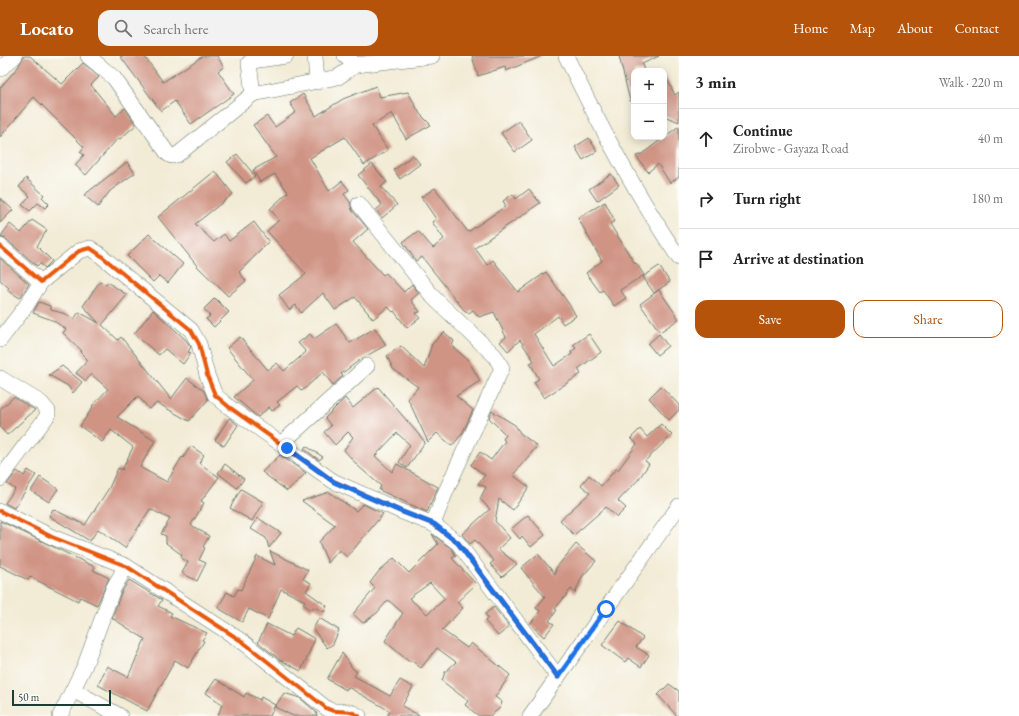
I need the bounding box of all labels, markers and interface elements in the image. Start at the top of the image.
search box [98,10,378,46]
text: Locato [20,16,74,41]
icon: search [112,17,134,39]
text: Search here [144,19,209,38]
text: Home [793,19,828,37]
text: Map [850,19,875,37]
text: About [897,19,933,37]
text: Contact [955,19,999,37]
map controls [631,68,667,140]
button: + [631,68,667,104]
text: 3 min [695,71,736,93]
text: Walk · 220 m [939,74,1003,91]
button: − [631,104,667,140]
text: Continue [733,121,793,140]
icon: ahead [695,128,717,150]
text: 40 m [978,130,1003,147]
text: Zirobwe - Gayaza Road [733,140,849,157]
icon: right [695,188,717,210]
text: Turn right [733,189,801,208]
text: 180 m [972,190,1003,207]
icon: arrive [695,248,717,270]
text: Arrive at destination [733,249,864,268]
button: Save [695,300,845,338]
button: Share [853,300,1003,338]
route end [278,439,296,457]
route start [597,600,615,618]
scale bar [12,688,111,707]
text: 50 m [18,690,39,704]

